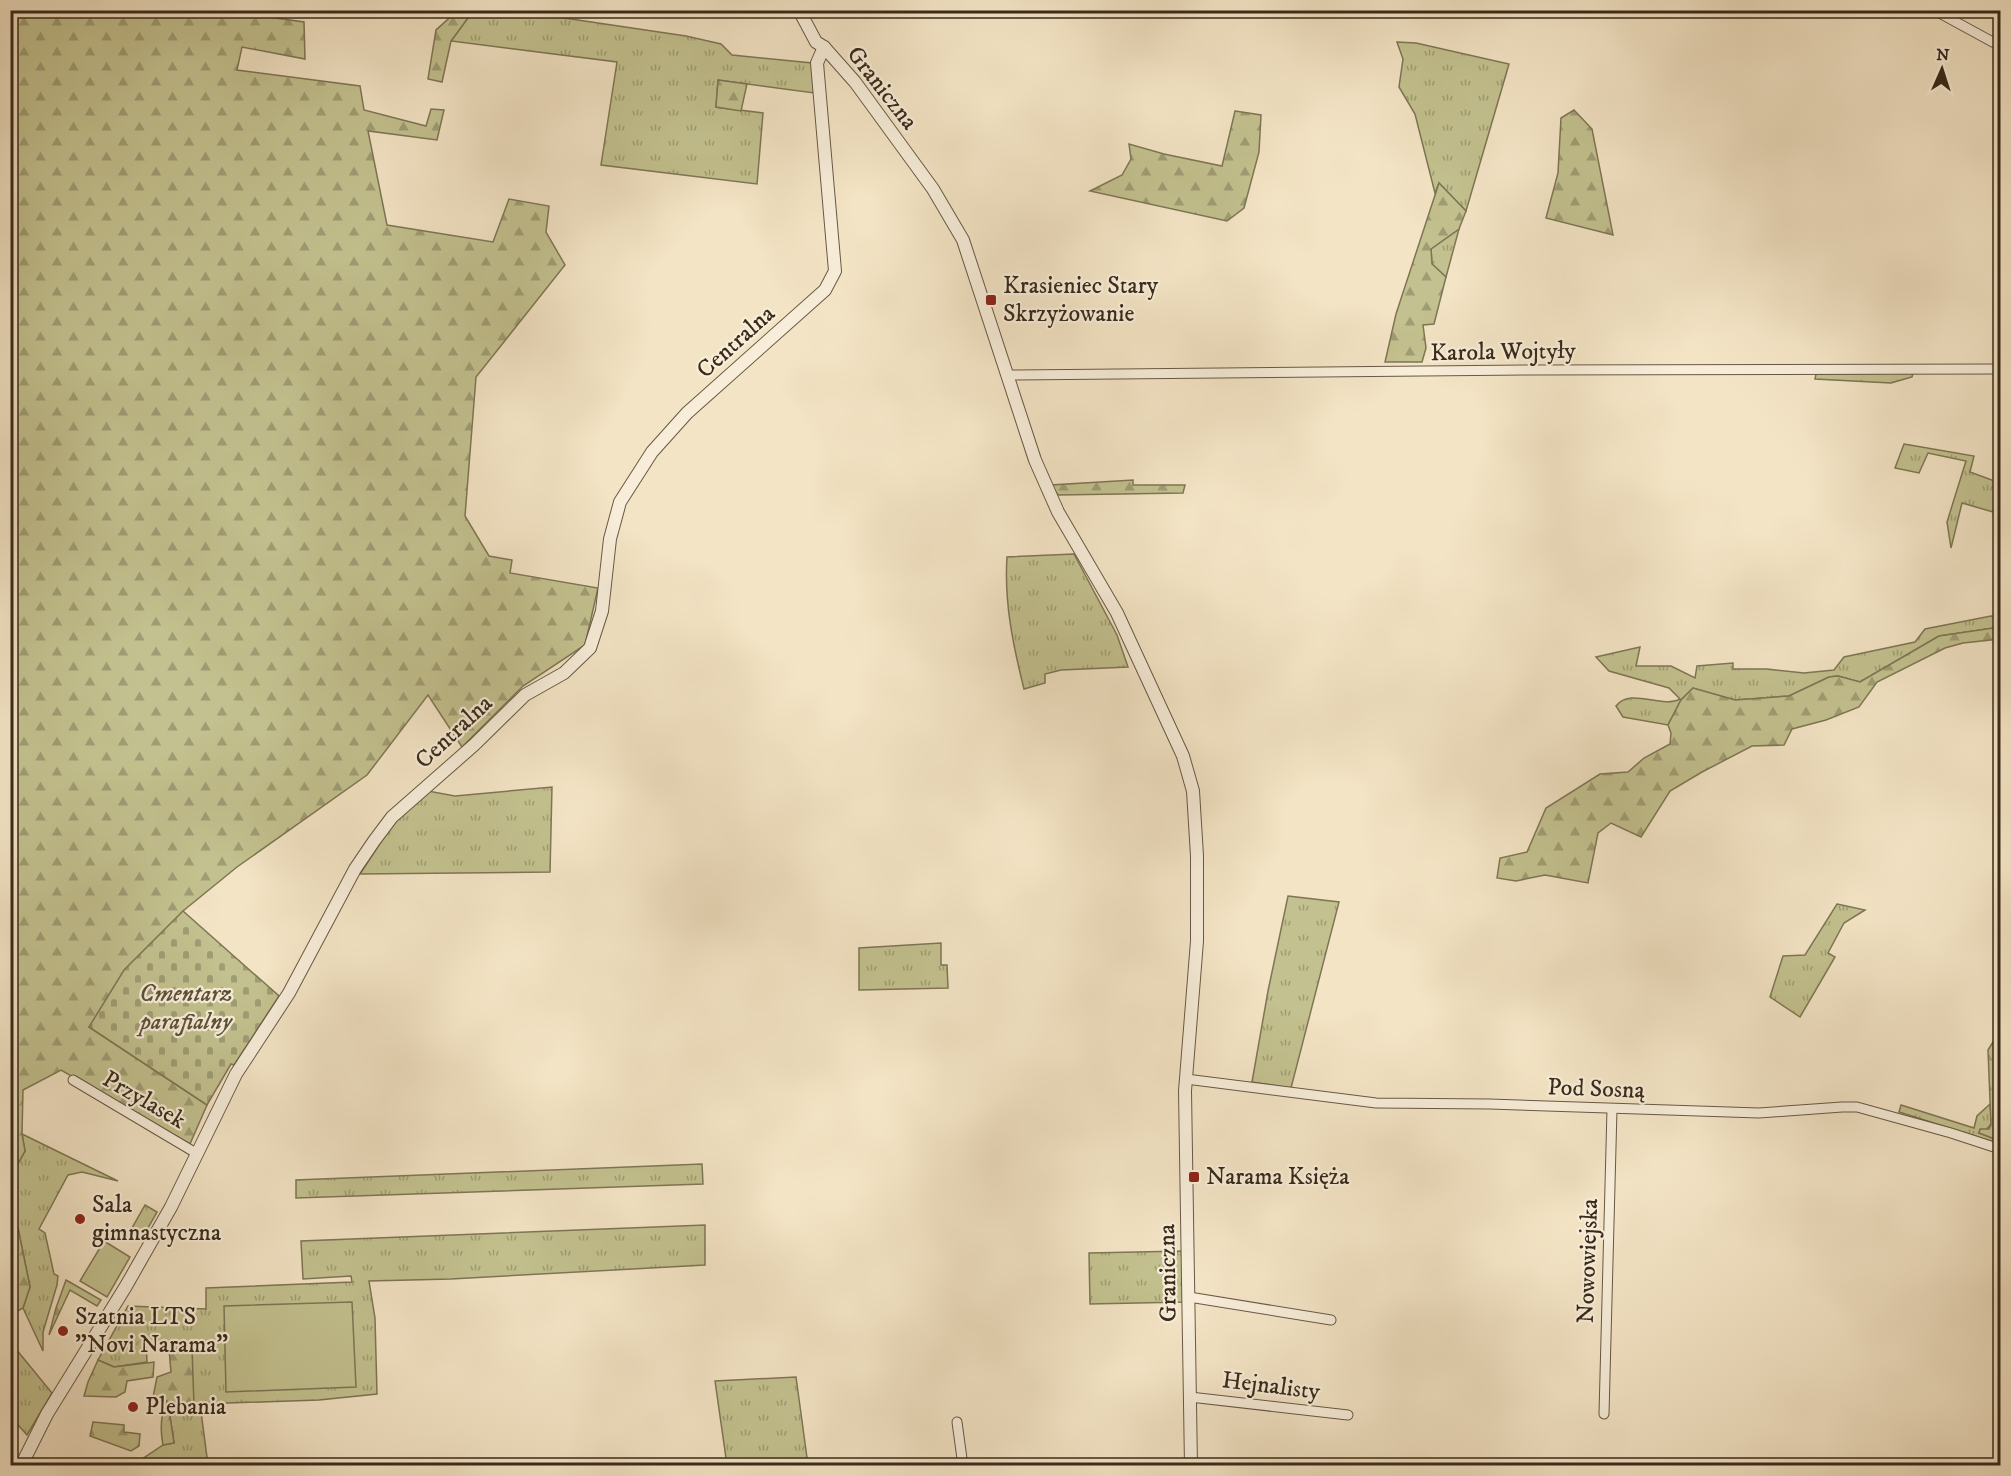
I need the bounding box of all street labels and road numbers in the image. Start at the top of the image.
street label: Graniczna [840,40,925,137]
street label: Centralna [691,299,782,385]
street label: Karola Wojtyły [1430,336,1577,368]
street label: Centralna [409,688,500,775]
street label: Przylasek [97,1064,191,1136]
street label: Pod Sosną [1547,1072,1646,1106]
street label: Nowowiejska [1571,1197,1605,1324]
street label: Graniczna [1152,1223,1184,1322]
street label: Hejnalisty [1220,1365,1322,1407]

